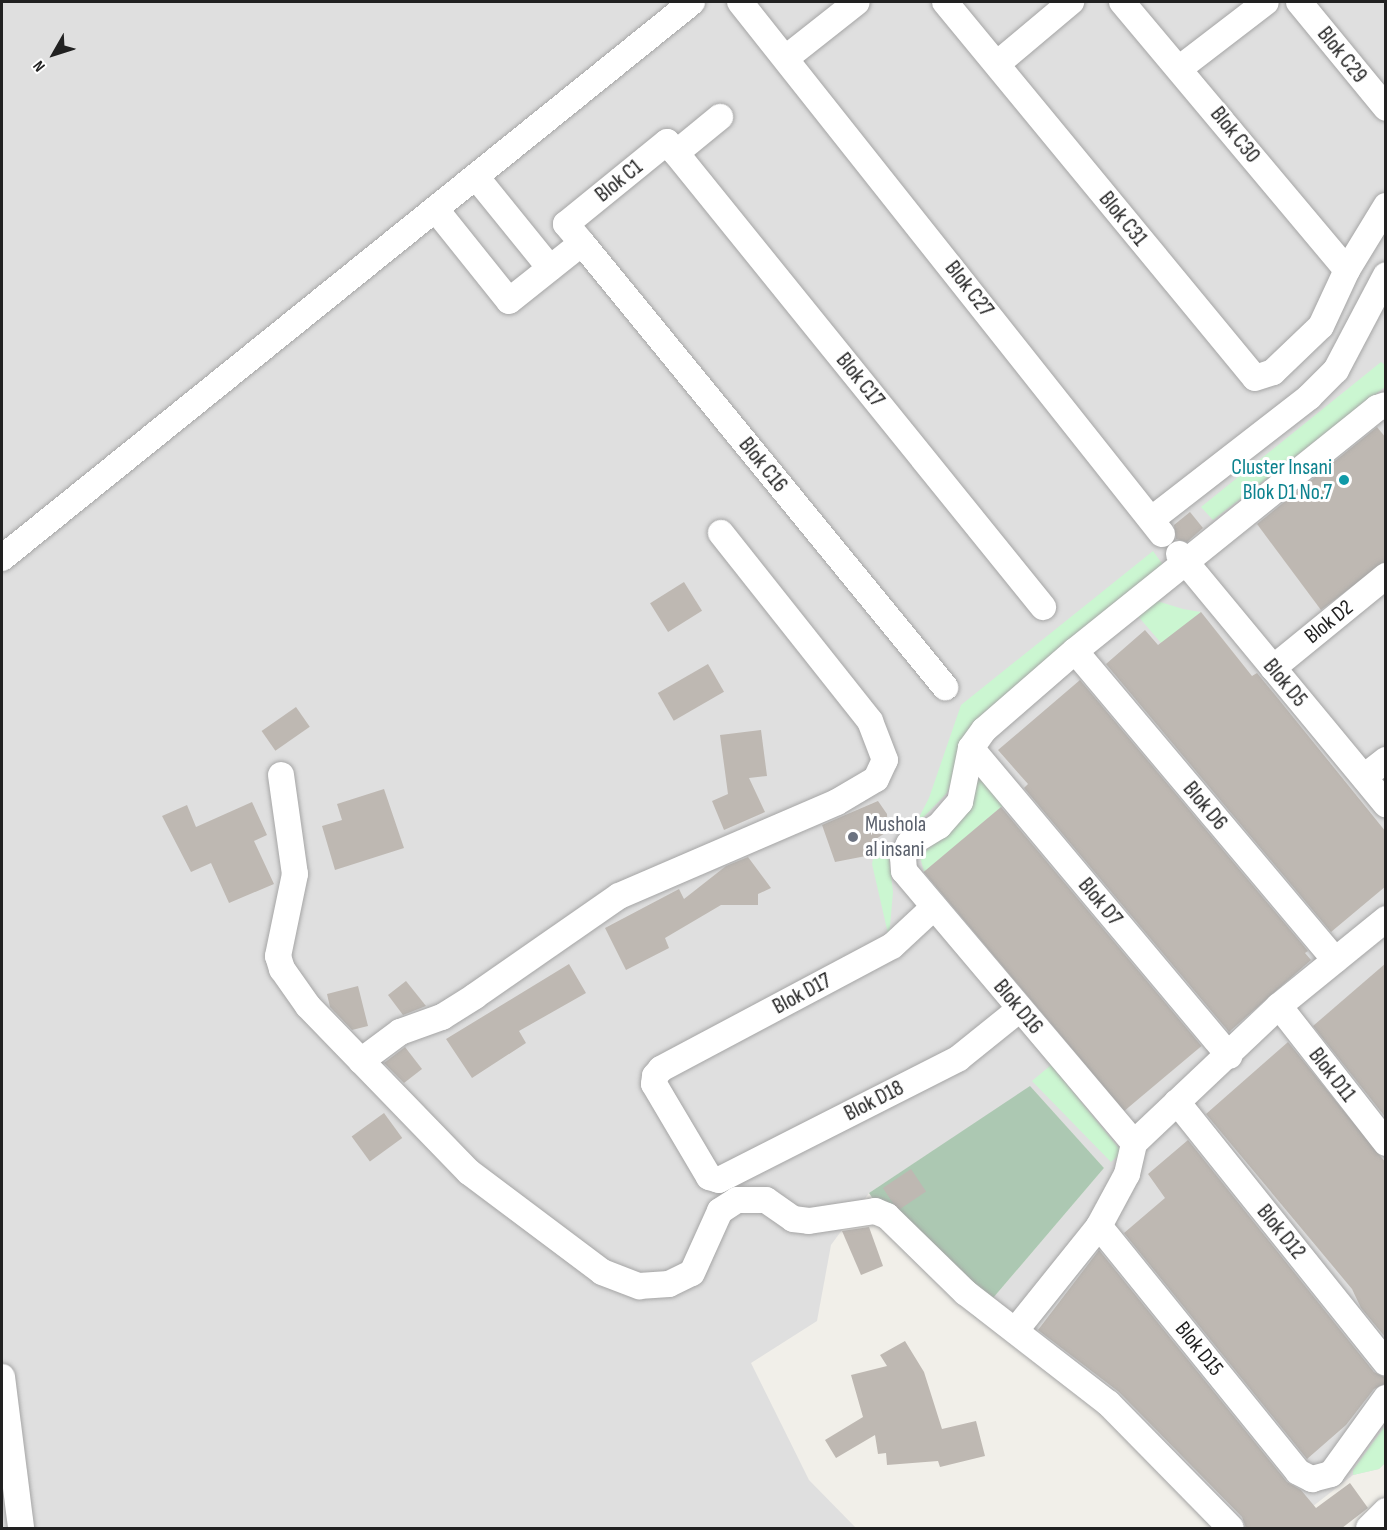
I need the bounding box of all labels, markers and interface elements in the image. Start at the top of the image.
street label: Blok C29 [1311,22,1373,88]
north arrow [24,24,84,84]
text: N [30,56,50,75]
street label: Blok C30 [1204,102,1266,168]
street label: Blok C1 [590,154,648,208]
street label: Blok C31 [1093,186,1153,252]
street label: Blok C27 [939,256,999,322]
street label: Blok C17 [830,348,890,412]
street label: Blok C16 [733,432,793,498]
place label: Cluster Insani Blok D1 No.7 [1231,454,1332,506]
marker: Cluster Insani Blok D1 No.7 [1337,473,1351,487]
street label: Blok D2 [1299,595,1359,649]
street label: Blok D5 [1257,654,1313,712]
street label: Blok D6 [1177,776,1233,836]
place label: Mushola al insani [865,811,926,862]
marker: Mushola al insani [846,830,860,844]
street label: Blok D7 [1072,873,1128,931]
street label: Blok D17 [768,968,836,1020]
street label: Blok D16 [988,974,1048,1040]
street label: Blok D11 [1303,1043,1361,1107]
street label: Blok D18 [840,1075,908,1127]
street label: Blok D12 [1251,1199,1311,1265]
street label: Blok D15 [1169,1317,1229,1381]

